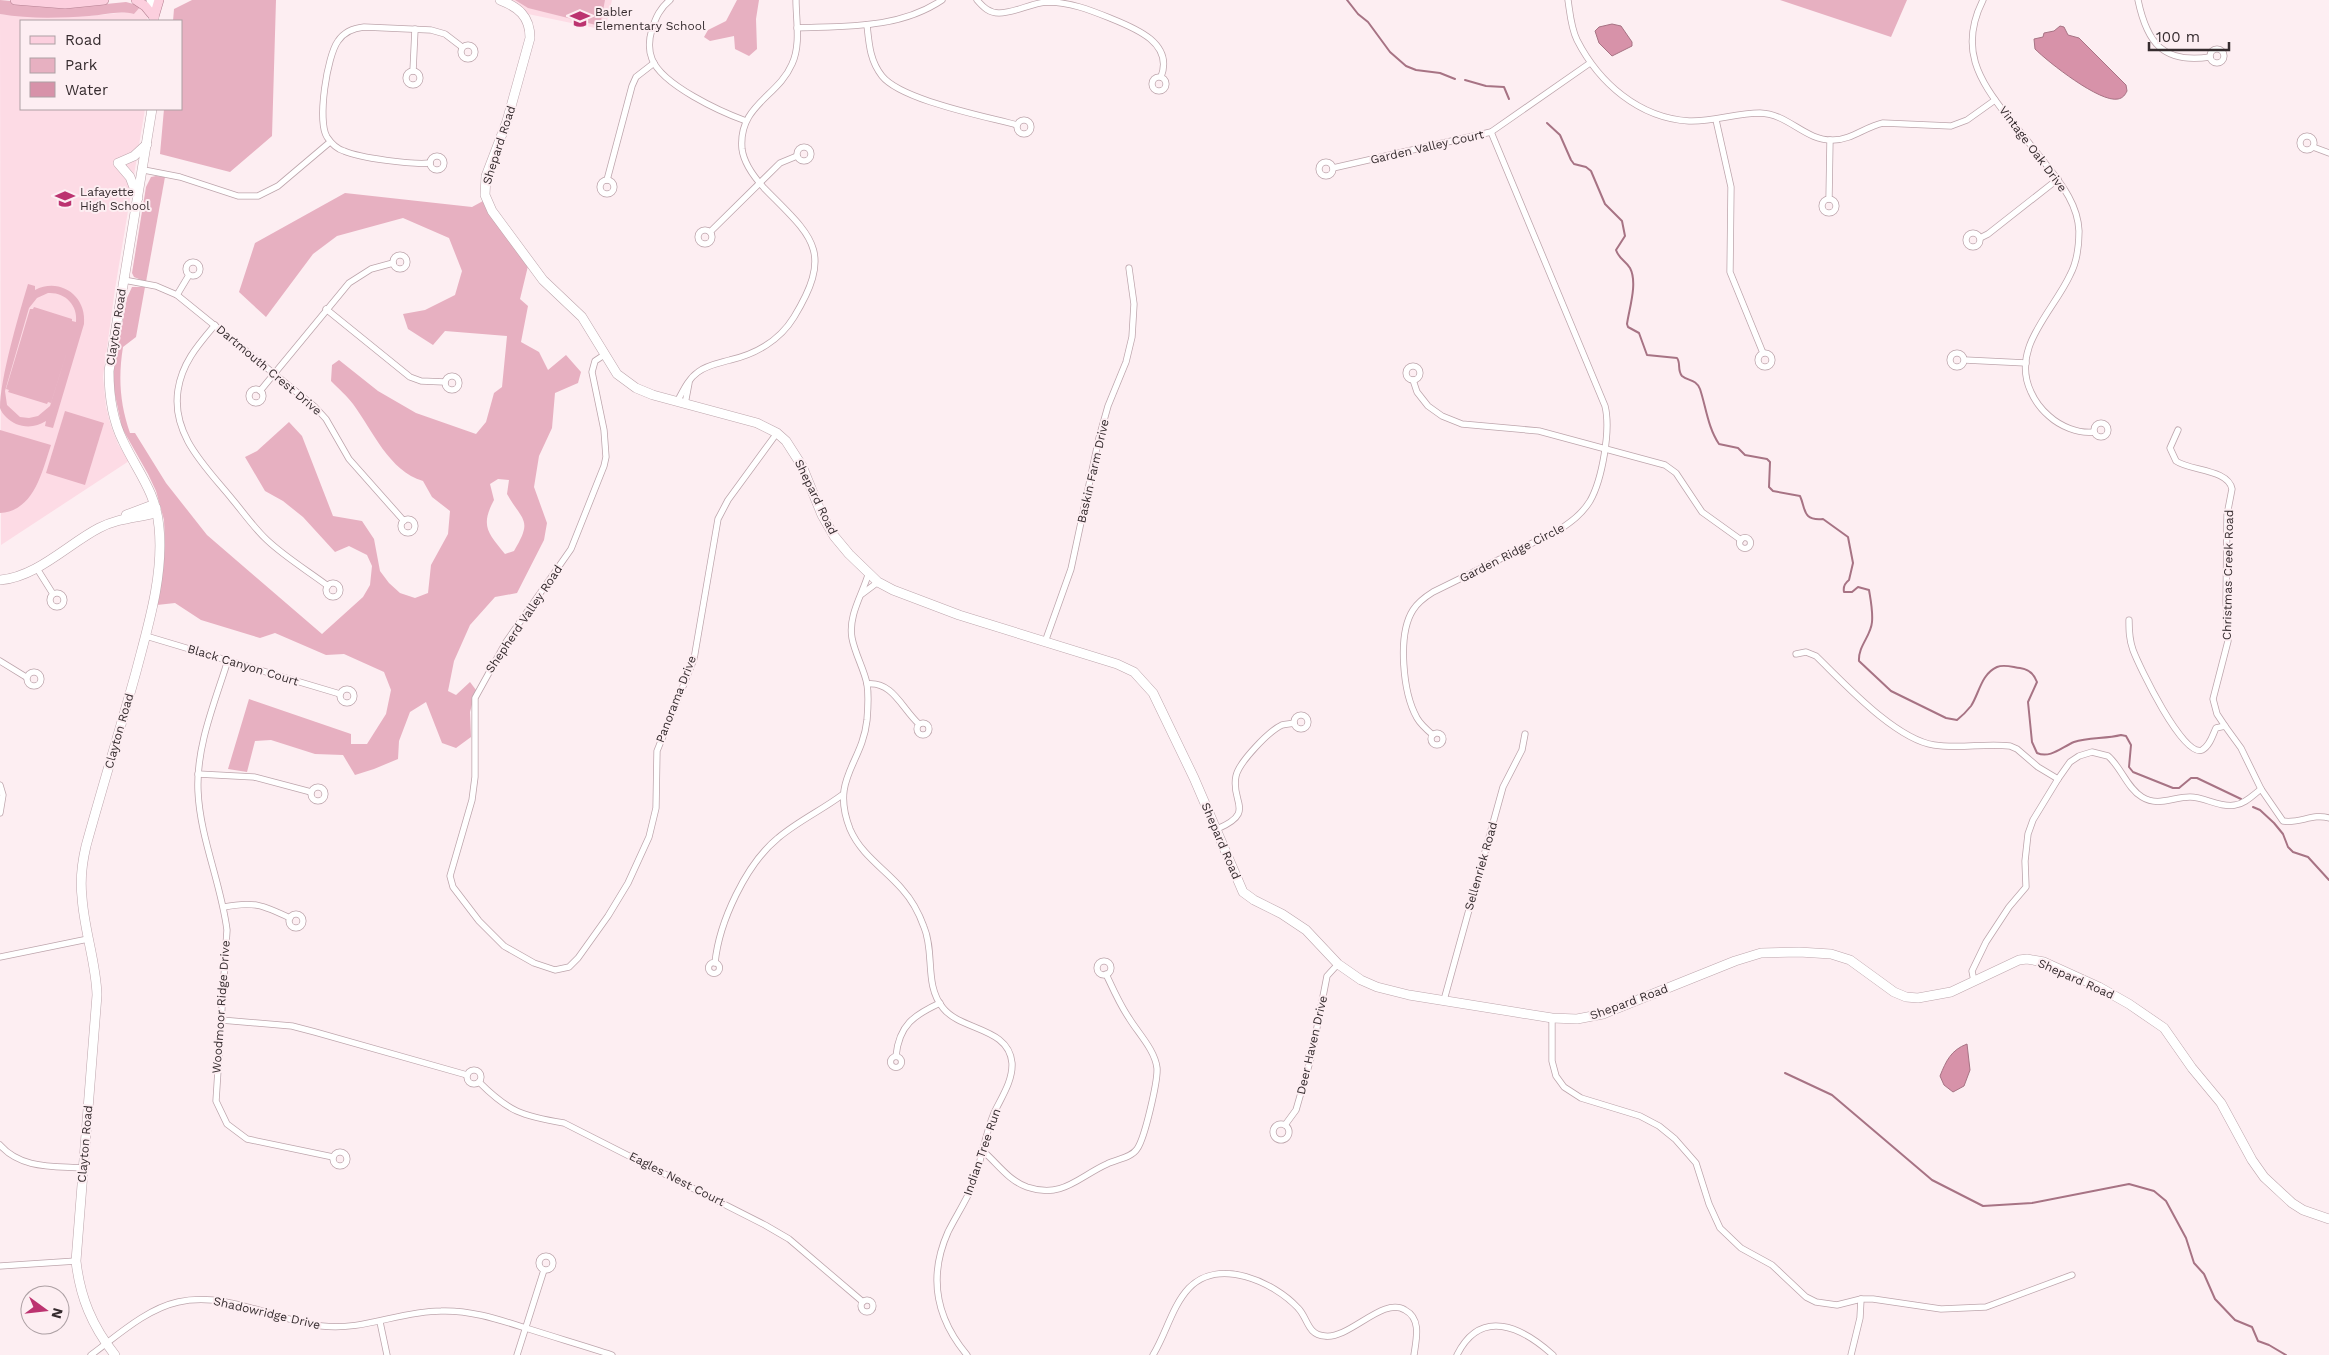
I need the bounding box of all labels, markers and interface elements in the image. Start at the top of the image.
place label: Babler Elementary School [595,5,706,33]
school or university icon: Babler Elementary School [569,8,591,30]
legend [20,20,182,110]
scale bar [2149,20,2229,52]
text: 100 m [2156,28,2200,46]
text: Road [65,31,102,49]
text: Park [65,56,98,74]
text: Water [65,81,108,99]
street label: Vintage Oak Drive [1996,103,2070,195]
street label: Shepard Road [480,104,518,186]
street label: Garden Valley Court [1369,127,1485,167]
place label: Lafayette High School [80,185,150,213]
school or university icon: Lafayette High School [54,188,76,210]
street label: Clayton Road [103,288,129,366]
street label: Dartmouth Crest Drive [214,322,324,418]
street label: Baskin Farm Drive [1074,418,1112,524]
street label: Shepard Road [792,457,840,537]
street label: Christmas Creek Road [2220,510,2236,640]
street label: Garden Ridge Circle [1457,520,1567,585]
street label: Shepherd Valley Road [483,562,565,676]
street label: Black Canyon Court [186,641,300,689]
street label: Panorama Drive [653,653,699,745]
street label: Clayton Road [102,692,136,770]
street label: Shepard Road [1199,801,1243,881]
street label: Sellenriek Road [1462,820,1500,912]
street label: Woodmoor Ridge Drive [209,940,233,1074]
street label: Shepard Road [2036,956,2116,1002]
street label: Shepard Road [1588,981,1670,1023]
street label: Deer Haven Drive [1294,994,1330,1096]
street label: Clayton Road [75,1105,95,1183]
street label: Indian Tree Run [961,1107,1003,1197]
street label: Eagles Nest Court [627,1149,727,1209]
north arrow [20,1285,70,1335]
street label: Shadowridge Drive [212,1294,322,1332]
text: N [48,1306,67,1320]

